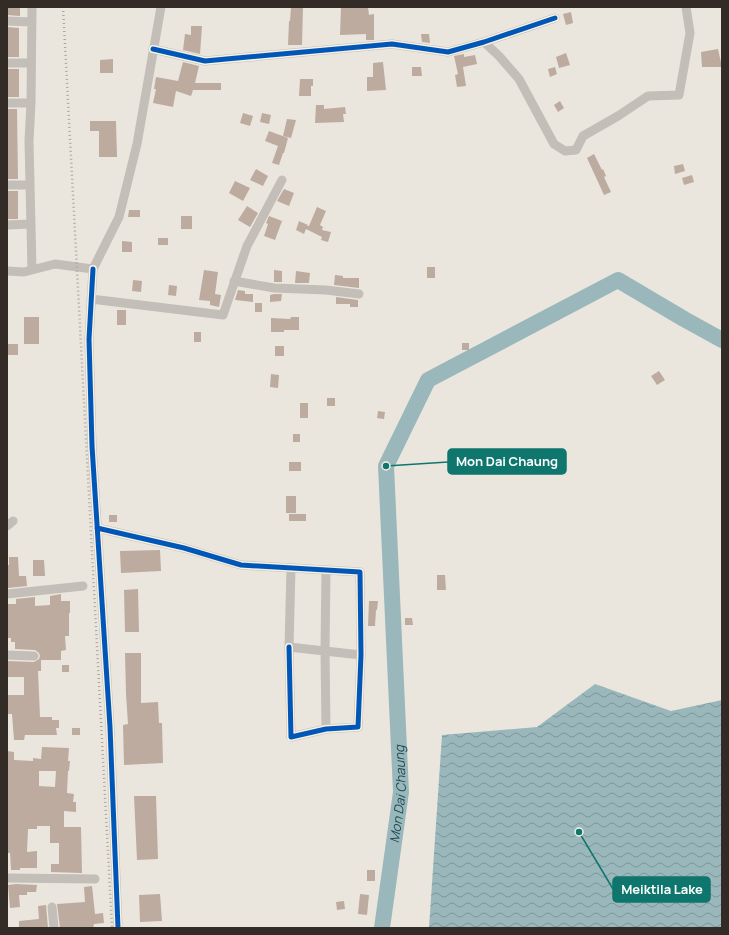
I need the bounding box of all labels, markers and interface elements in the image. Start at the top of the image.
callout: Mon Dai Chaung [448,449,566,474]
text: Mon Dai Chaung [456,452,558,470]
water label: Mon Dai Chaung [385,744,410,844]
callout: Meiktila Lake [613,877,710,902]
text: Meiktila Lake [621,880,703,898]

